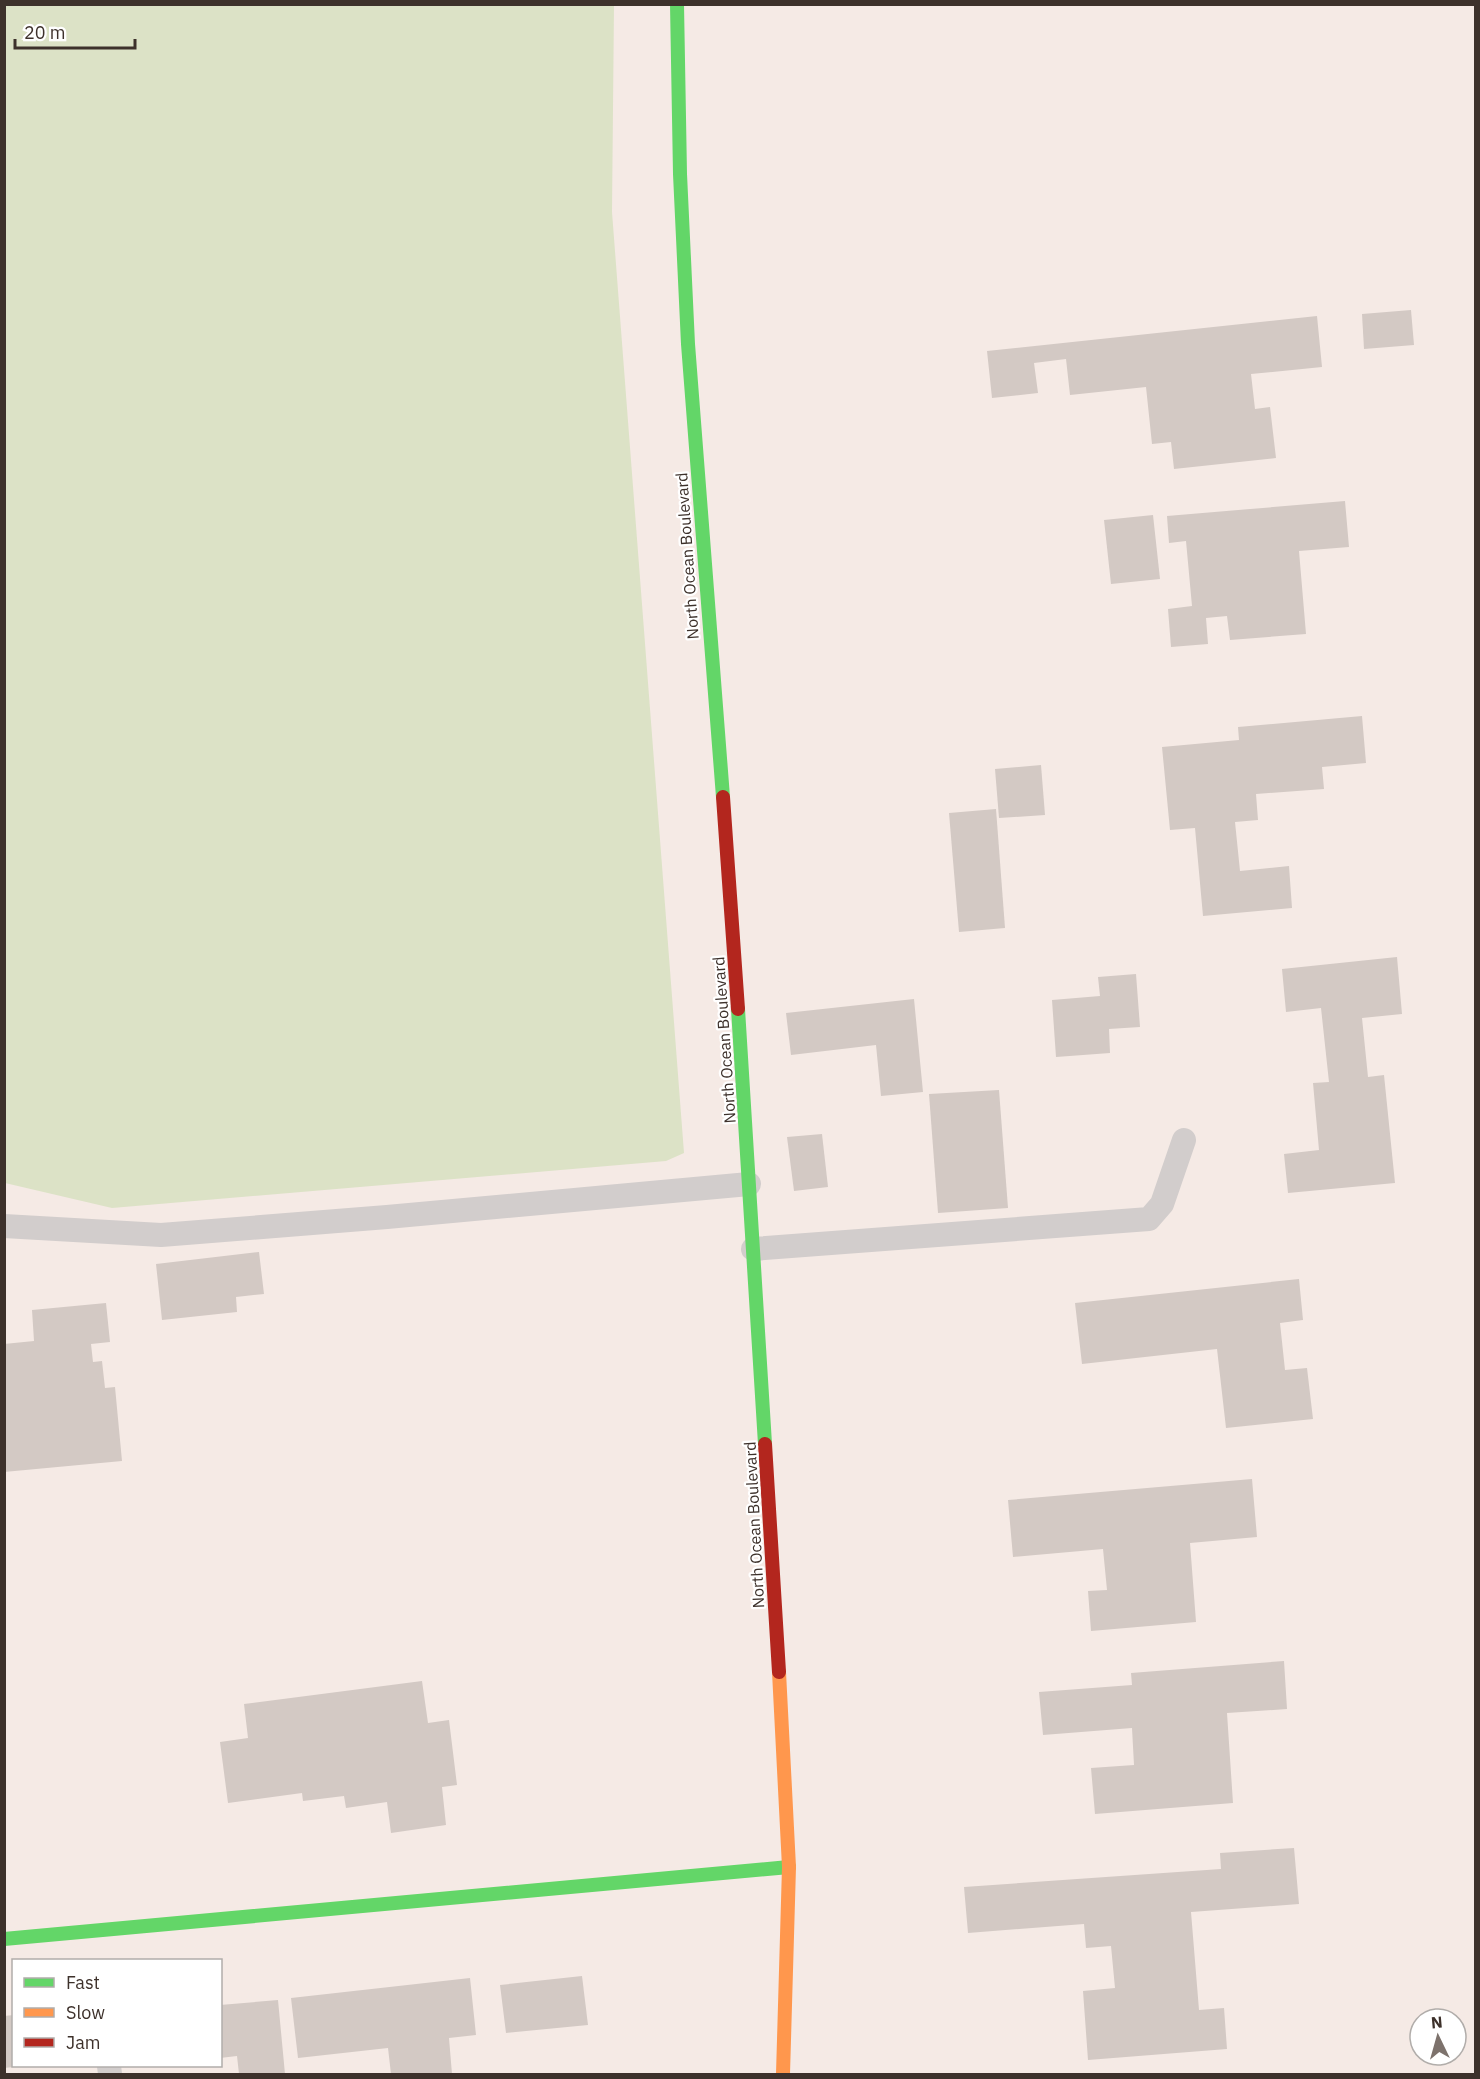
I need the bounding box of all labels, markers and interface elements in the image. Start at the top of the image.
scale bar [15,12,135,50]
text: 20 m [24,21,66,44]
street label: North Ocean Boulevard [671,472,703,640]
street label: North Ocean Boulevard [708,956,740,1124]
street label: North Ocean Boulevard [740,1441,768,1609]
legend [12,1959,222,2067]
text: Fast [66,1971,100,1994]
text: Slow [66,2001,105,2024]
north arrow [1408,2007,1468,2067]
text: N [1430,2012,1443,2033]
text: Jam [66,2031,101,2054]

